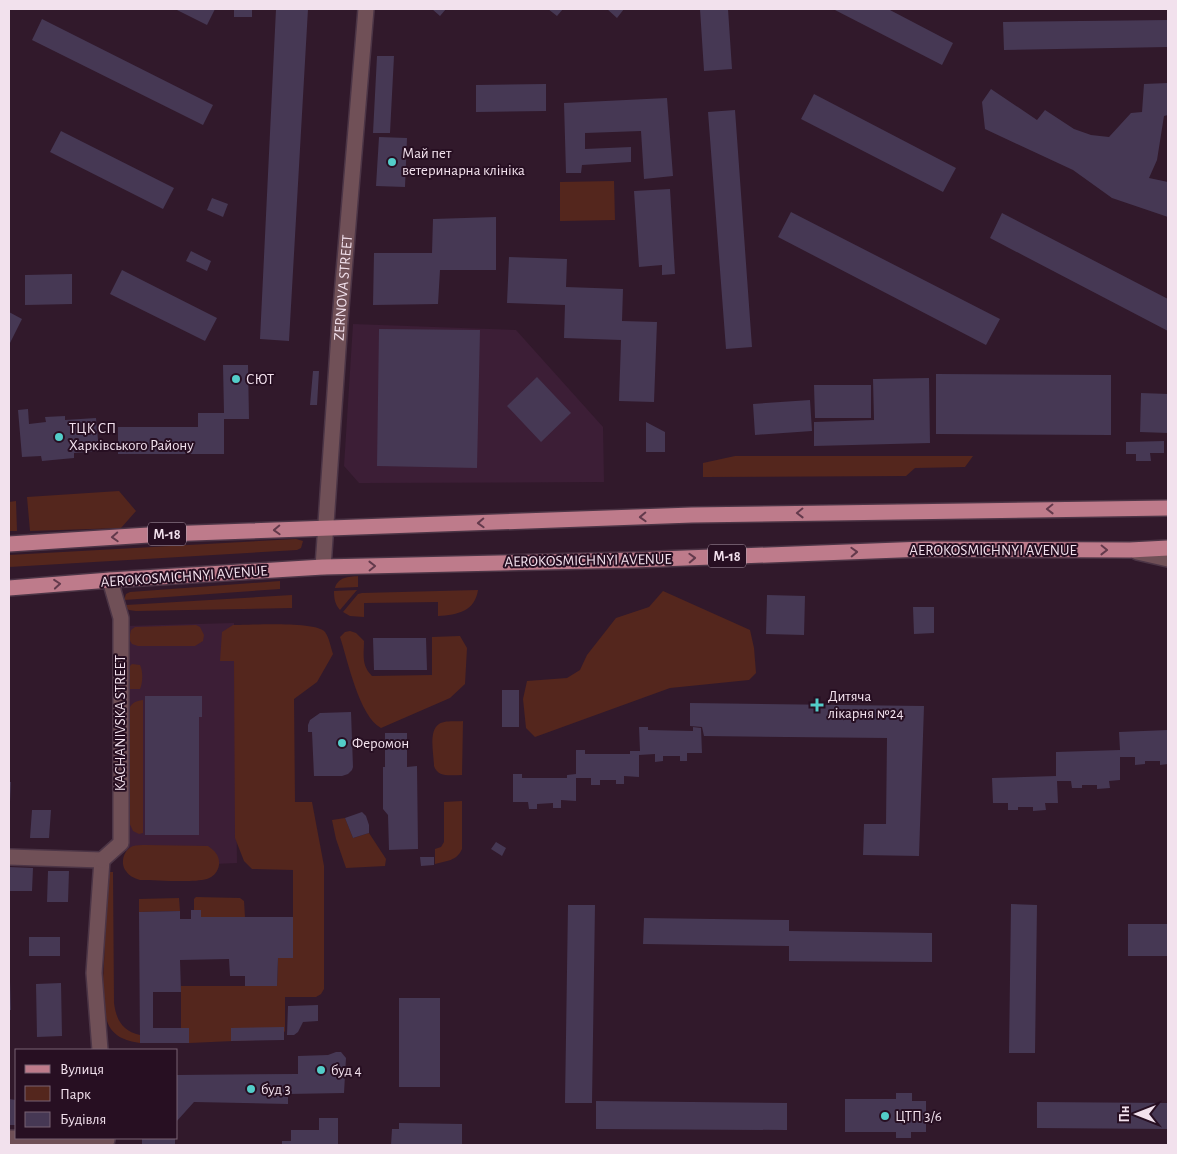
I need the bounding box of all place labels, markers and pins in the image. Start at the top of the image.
place label: Май пет ветеринарна клініка [402,146,525,178]
marker: Май пет ветеринарна клініка [386,156,398,168]
place label: СЮТ [246,372,274,387]
marker: СЮТ [230,373,242,385]
place label: ТЦК СП Харківського Району [69,421,194,453]
marker: ТЦК СП Харківського Району [53,431,65,443]
place label: Дитяча лікарня №24 [828,689,904,721]
marker: Дитяча лікарня №24 [810,698,824,712]
place label: Феромон [352,736,409,751]
marker: Феромон [336,737,348,749]
place label: буд 4 [331,1063,362,1078]
marker: буд 4 [315,1064,327,1076]
place label: буд 3 [261,1082,291,1097]
marker: буд 3 [245,1083,257,1095]
place label: ЦТП 3/6 [895,1109,942,1124]
marker: ЦТП 3/6 [879,1110,891,1122]

